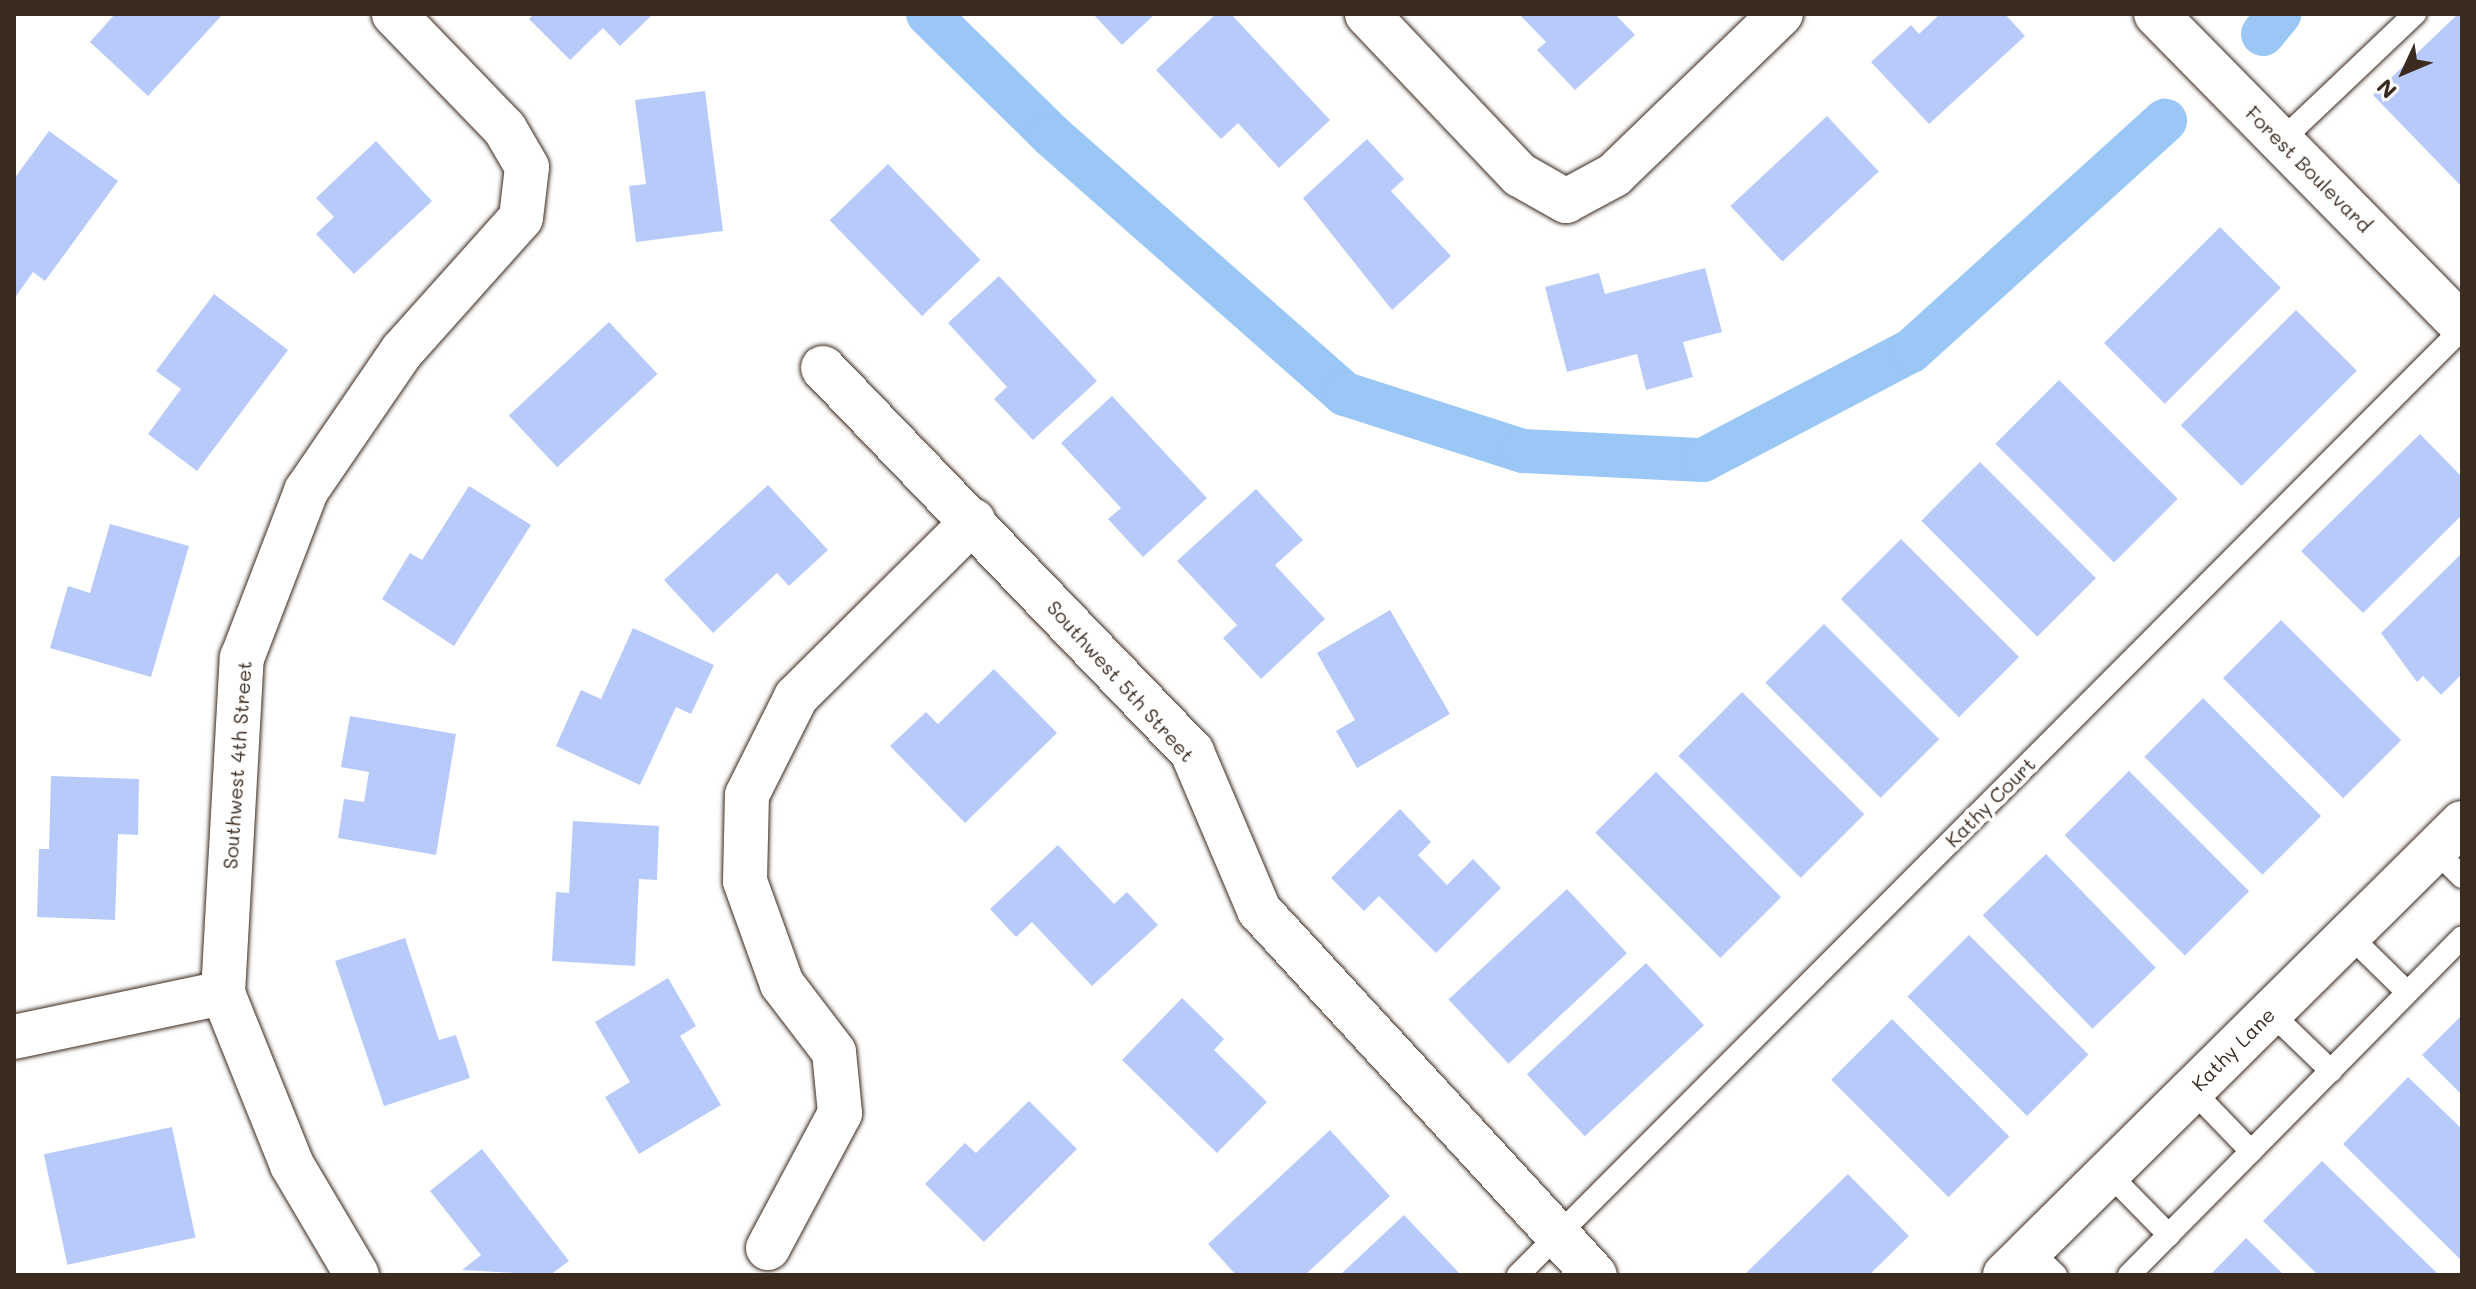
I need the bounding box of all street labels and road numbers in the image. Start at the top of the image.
street label: Forest Boulevard [2241,101,2377,237]
street label: Southwest 5th Street [1042,595,1200,767]
street label: Southwest 4th Street [218,660,256,870]
street label: Kathy Court [1940,752,2040,852]
street label: Kathy Lane [2186,1002,2280,1096]

